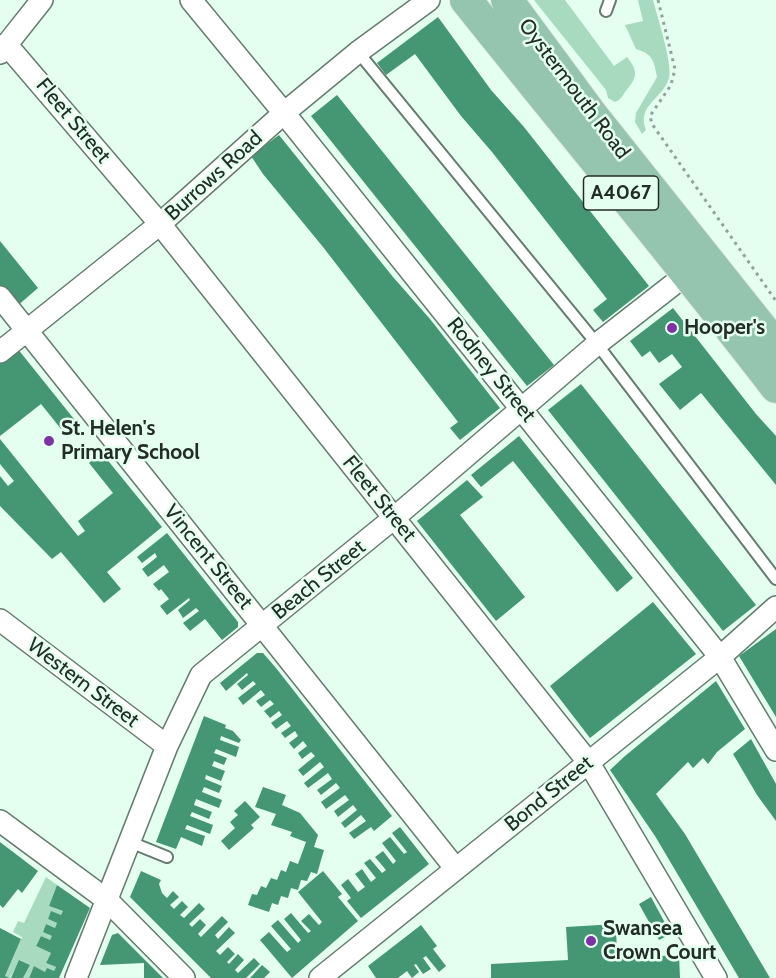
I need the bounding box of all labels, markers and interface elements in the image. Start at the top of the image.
street label: Oystermouth Road [513,14,635,164]
street label: Fleet Street [30,73,116,169]
street label: Burrows Road [160,126,268,226]
road number: A4067 [584,176,658,210]
street label: Rodney Street [441,313,541,427]
place label: Hooper's [684,315,765,341]
marker: Hooper's [665,321,679,335]
place label: St. Helen's Primary School [61,416,200,466]
marker: St. Helen's Primary School [42,434,56,448]
street label: Fleet Street [337,451,421,547]
street label: Vincent Street [158,500,258,614]
street label: Beach Street [267,535,371,625]
street label: Western Street [22,633,144,733]
street label: Bond Street [500,751,598,837]
place label: Swansea Crown Court [603,916,716,966]
marker: Swansea Crown Court [584,934,598,948]

